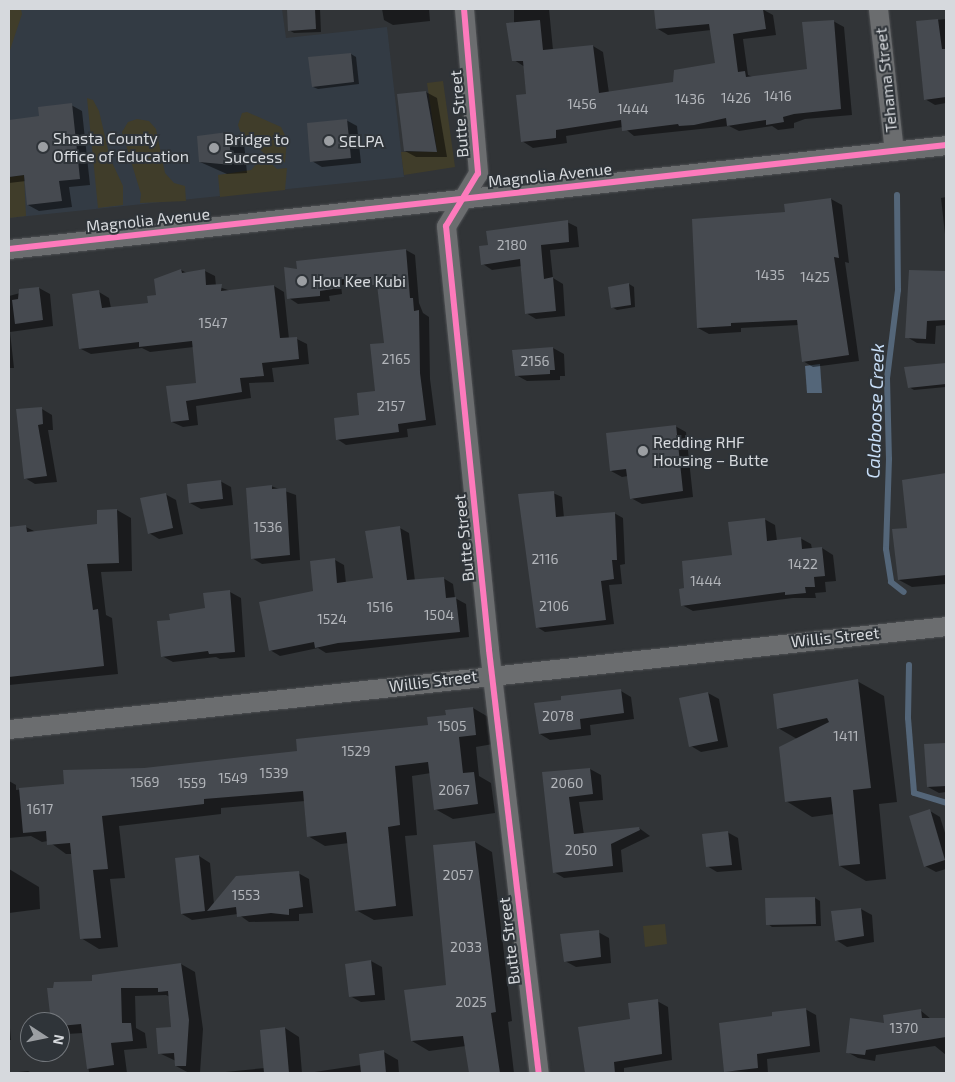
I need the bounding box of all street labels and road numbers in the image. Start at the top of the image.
street label: Tehama Street [871,27,901,133]
street label: Butte Street [446,69,472,159]
street label: Magnolia Avenue [487,159,613,191]
street label: Magnolia Avenue [85,204,211,236]
street label: Butte Street [450,493,478,583]
street label: Willis Street [790,623,880,651]
street label: Willis Street [388,666,478,696]
street label: Butte Street [494,896,524,986]

